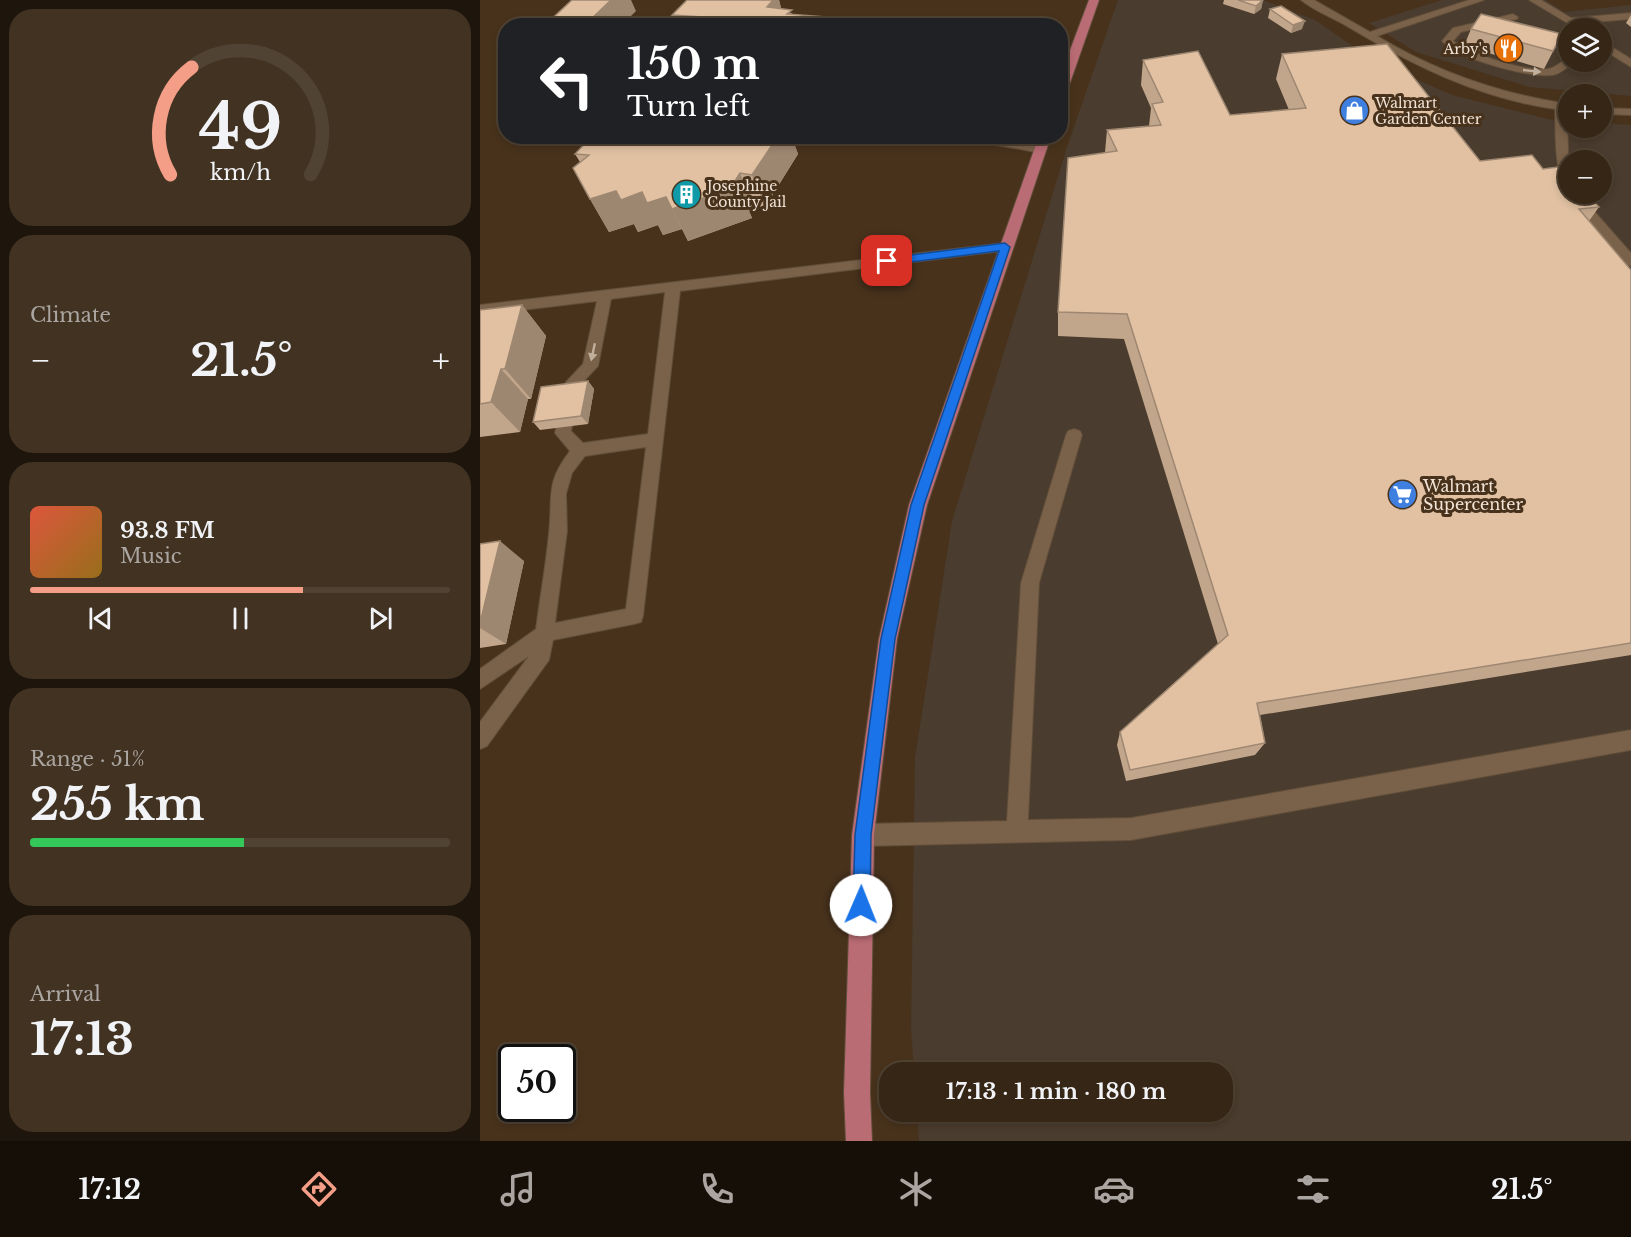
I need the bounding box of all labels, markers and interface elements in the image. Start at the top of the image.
map controls [1558,18,1612,204]
button: layers [1558,18,1612,72]
restaurant icon: Arby's [1493,33,1525,65]
text: 150 m [627,38,760,90]
place label: Arby's [1442,40,1488,58]
icon: left [528,42,606,120]
one-way arrow [1523,66,1542,75]
button: + [1558,84,1612,138]
text: 49 [198,88,282,166]
text: Turn left [627,90,750,123]
place label: Walmart Garden Center [1374,94,1482,128]
shop icon: Walmart Garden Center [1338,95,1370,127]
button: − [1558,150,1612,204]
text: km/h [210,159,271,186]
place label: Josephine County Jail [705,177,787,211]
building icon: Josephine County Jail [670,178,702,210]
pin [861,235,912,286]
icon: arrive [870,244,903,277]
text: Climate [30,303,111,327]
text: 21.5° [190,332,293,388]
text: − [30,340,51,381]
text: + [432,340,450,381]
one-way arrow [588,343,597,362]
place label: Walmart Supercenter [1422,476,1524,514]
supermarket icon: Walmart Supercenter [1386,479,1418,511]
text: 93.8 FM [120,517,215,544]
text: Music [120,544,181,568]
icon: previous [84,602,117,635]
icon: pause [224,602,257,635]
icon: next [364,602,397,635]
text: Range · 51% [30,747,145,771]
text: 255 km [30,776,204,832]
position arrow [829,873,893,937]
text: Arrival [30,982,101,1006]
text: 17:13 [30,1011,134,1067]
speed limit sign: 50 [498,1044,576,1122]
text: 17:13 · 1 min · 180 m [946,1078,1166,1105]
icon: directions [298,1168,340,1210]
icon: music [497,1168,539,1210]
icon: phone [696,1168,738,1210]
icon: climate [895,1168,937,1210]
icon: car [1093,1168,1135,1210]
icon: filters [1292,1168,1334,1210]
text: 17:12 [78,1173,141,1206]
text: 21.5° [1491,1173,1553,1206]

